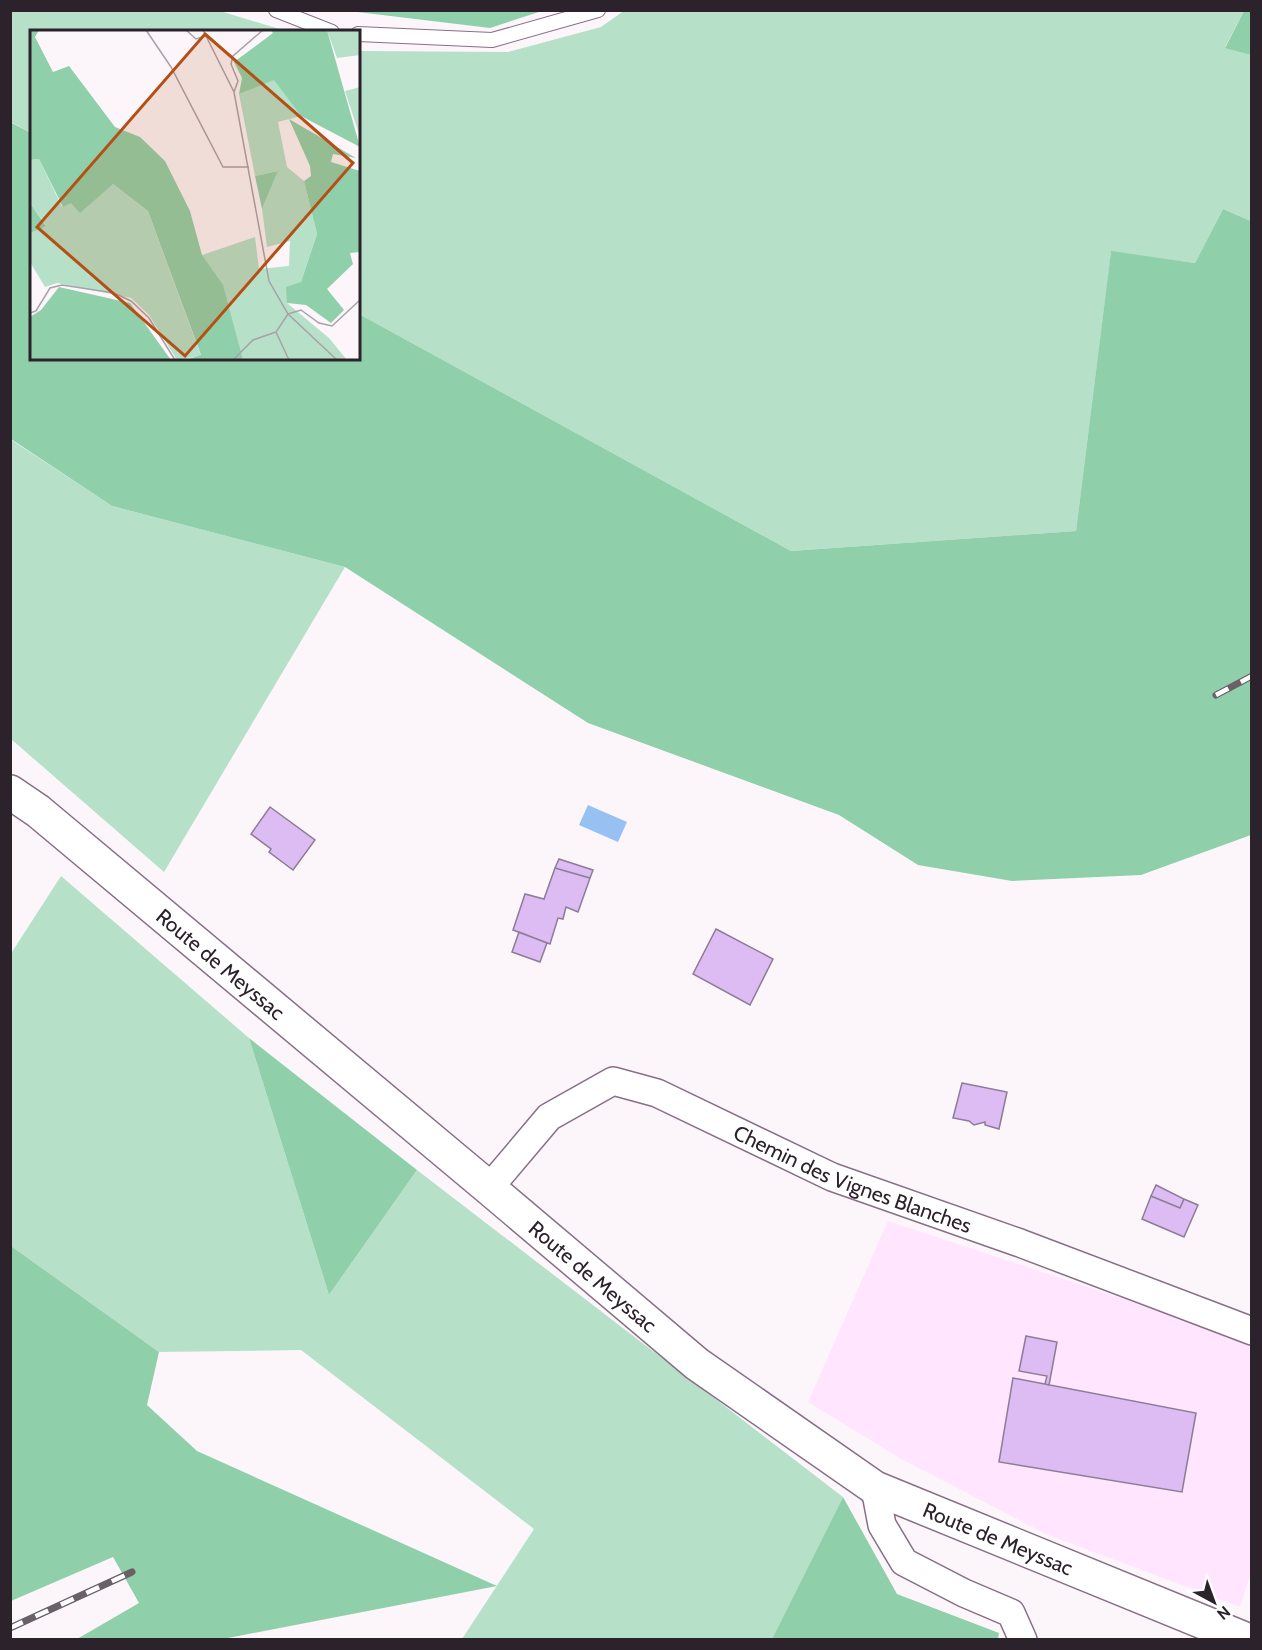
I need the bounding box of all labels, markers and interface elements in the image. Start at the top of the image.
inset map [30,30,360,360]
street label: Route de Meyssac [152,903,290,1025]
street label: Chemin des Vignes Blanches [730,1119,975,1238]
street label: Route de Meyssac [524,1215,662,1337]
street label: Route de Meyssac [919,1497,1077,1580]
north arrow [1184,1572,1244,1632]
text: N [1213,1602,1234,1624]

